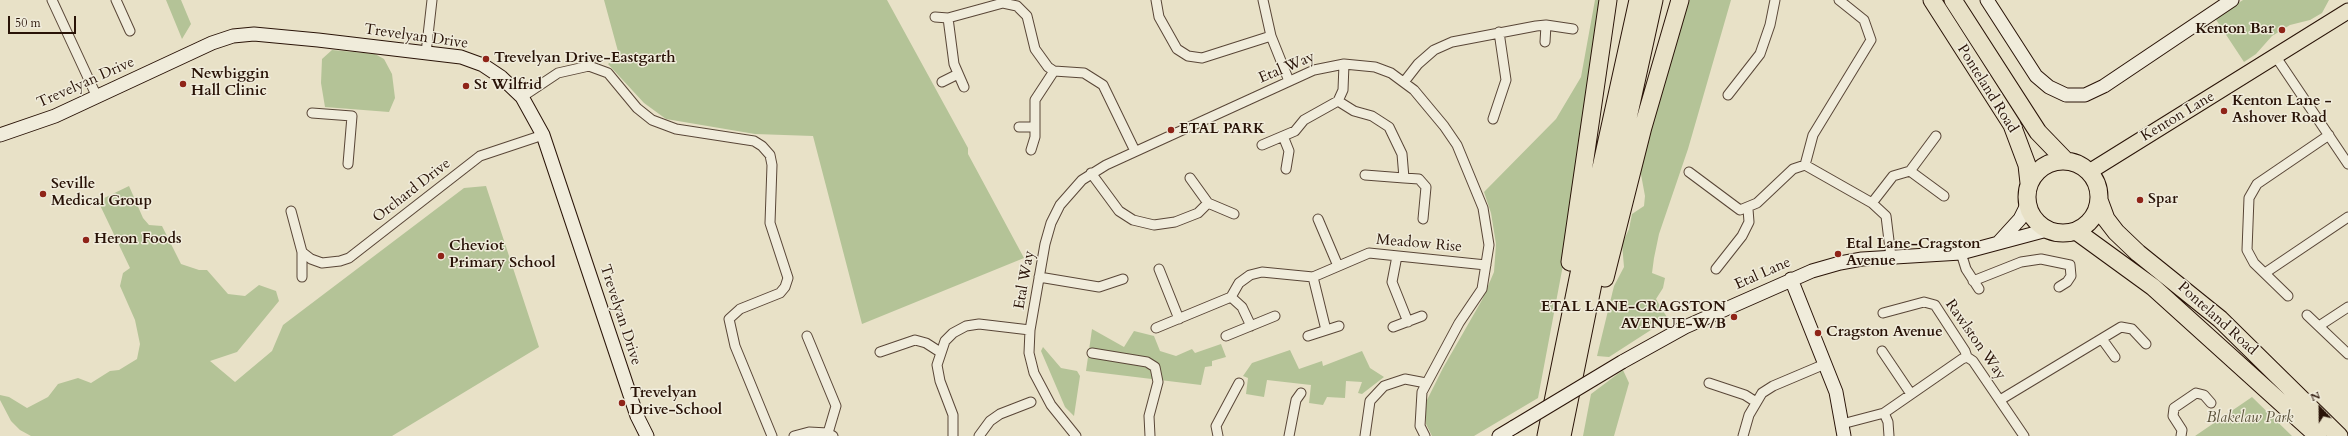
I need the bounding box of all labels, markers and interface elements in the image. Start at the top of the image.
scale bar [10,8,78,34]
text: 50 m [15,15,41,31]
street label: Trevelyan Drive [363,21,469,53]
place label: Kenton Bar [2195,21,2274,39]
marker: Kenton Bar [2277,25,2287,35]
street label: Ponteland Road [1953,41,2021,137]
street label: Etal Way [1256,48,1318,88]
place label: Trevelyan Drive-Eastgarth [494,50,676,68]
street label: Trevelyan Drive [34,53,138,113]
marker: Trevelyan Drive-Eastgarth [481,54,491,64]
place label: Newbiggin Hall Clinic [191,66,269,101]
place label: St Wilfrid [474,77,542,95]
marker: Newbiggin Hall Clinic [178,79,188,89]
marker: St Wilfrid [461,81,471,91]
street label: Kenton Lane [2138,88,2218,146]
place label: Kenton Lane - Ashover Road [2232,93,2332,128]
marker: Kenton Lane - Ashover Road [2219,106,2229,116]
place label: ETAL PARK [1179,121,1265,139]
marker: ETAL PARK [1166,125,1176,135]
street label: Orchard Drive [370,155,454,227]
place label: Seville Medical Group [51,176,152,211]
marker: Seville Medical Group [38,189,48,199]
place label: Spar [2148,191,2178,209]
marker: Spar [2135,195,2145,205]
place label: Heron Foods [94,231,182,249]
street label: Meadow Rise [1375,231,1463,257]
marker: Heron Foods [81,235,91,245]
place label: Etal Lane-Cragston Avenue [1846,236,1981,271]
place label: Cheviot Primary School [449,238,556,273]
street label: Etal Way [1011,249,1039,311]
marker: Etal Lane-Cragston Avenue [1833,249,1843,259]
marker: Cheviot Primary School [436,251,446,261]
street label: Etal Lane [1732,254,1794,294]
street label: Trevelyan Drive [595,262,645,368]
street label: Ponteland Road [2174,279,2260,359]
street label: Rawlston Way [1941,296,2009,384]
place label: ETAL LANE-CRAGSTON AVENUE-W/B [1541,299,1726,334]
marker: ETAL LANE-CRAGSTON AVENUE-W/B [1729,312,1739,322]
place label: Cragston Avenue [1826,324,1943,342]
marker: Cragston Avenue [1813,328,1823,338]
place label: Trevelyan Drive-School [630,385,722,420]
north arrow [2300,388,2340,428]
text: N [2308,388,2323,405]
marker: Trevelyan Drive-School [617,398,627,408]
park label: Blakelaw Park [2207,410,2293,428]

